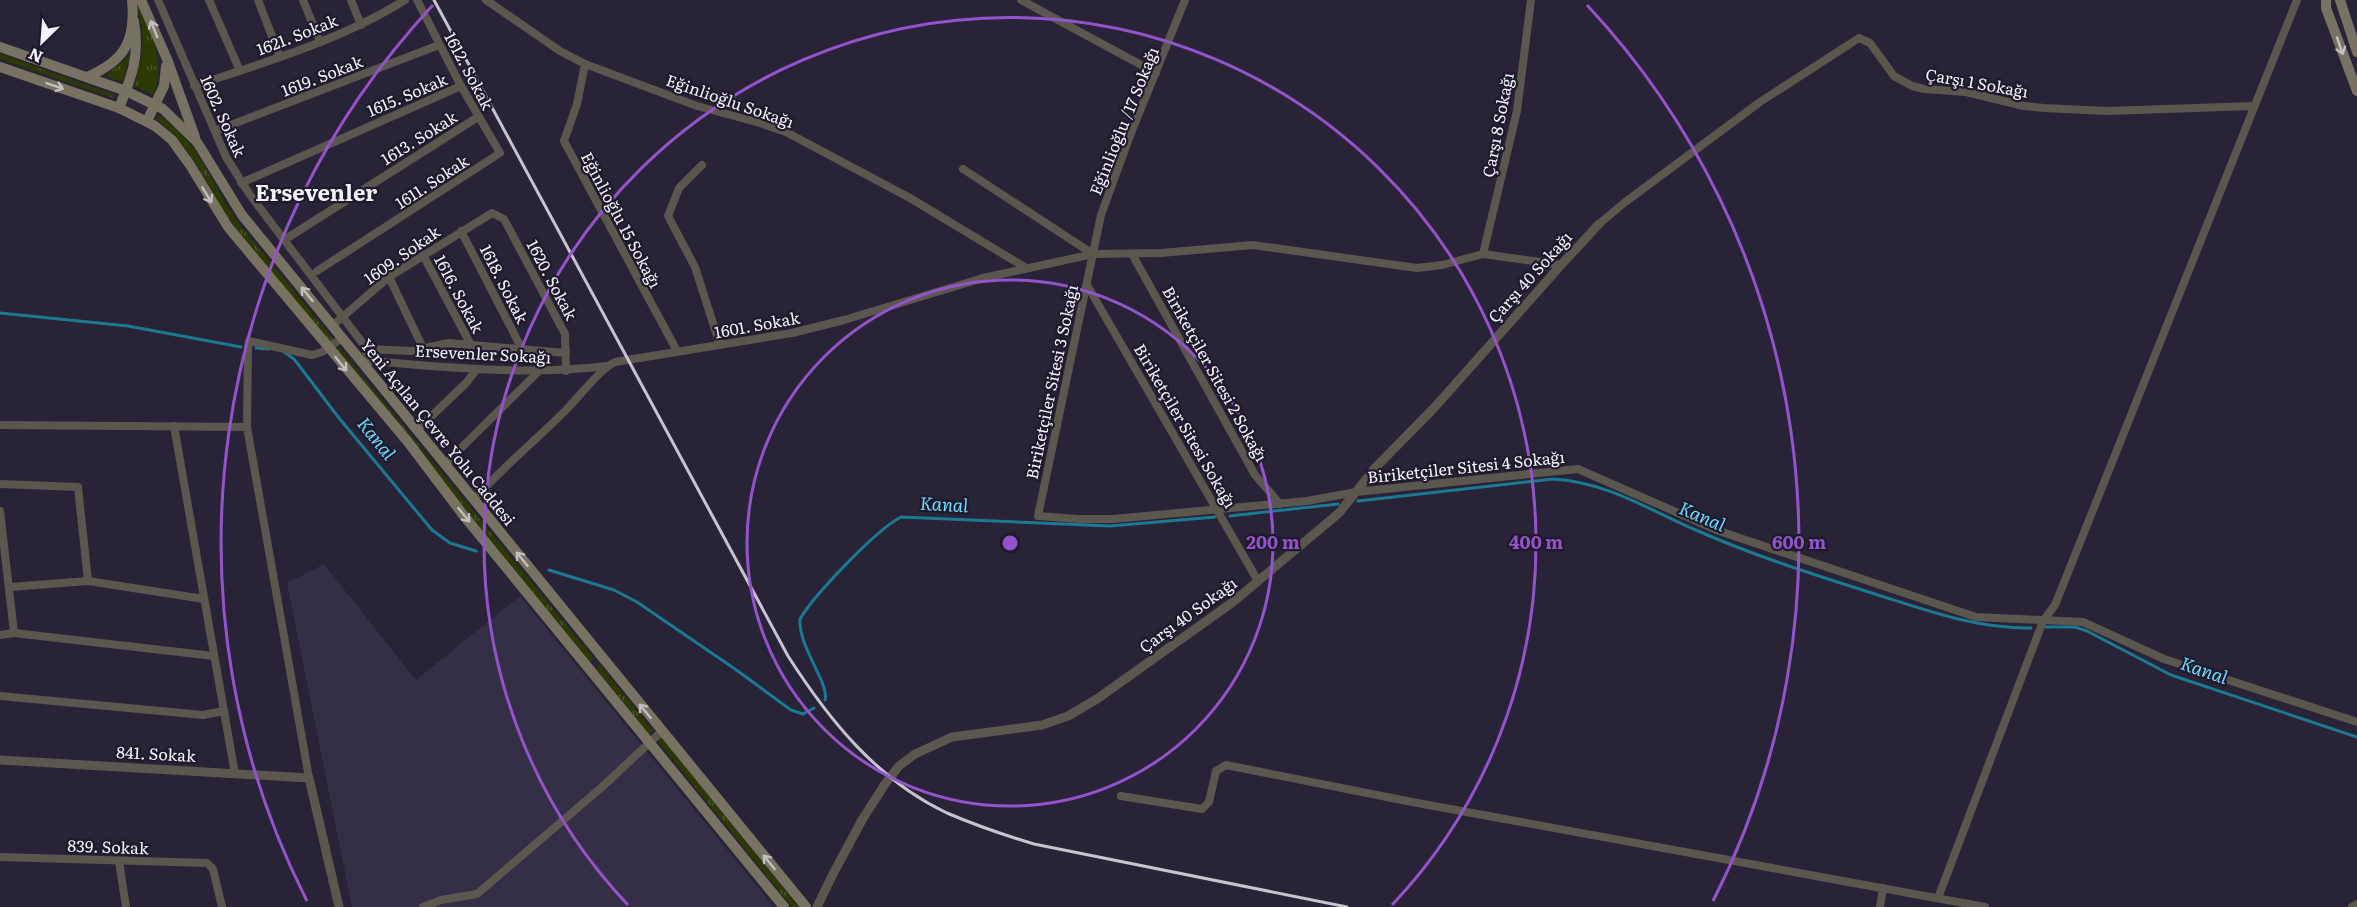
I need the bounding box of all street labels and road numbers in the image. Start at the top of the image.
street label: 1621. Sokak [253,8,341,61]
street label: 1612. Sokak [439,27,501,114]
street label: Eğinlioğlu /17 Sokağı [1082,43,1164,198]
street label: 1619. Sokak [278,48,366,102]
street label: Çarşı 1 Sokağı [1924,61,2030,103]
street label: 1615. Sokak [363,66,451,122]
street label: Eğinlioğlu Sokağı [663,67,797,133]
street label: Çarşı 8 Sokağı [1475,70,1519,179]
street label: 1602. Sokak [195,71,253,161]
street label: 1613. Sokak [376,104,461,170]
street label: Eğinlioğlu 15 Sokağı [576,147,668,292]
street label: 1611. Sokak [390,148,473,214]
street label: 1609. Sokak [358,219,445,289]
street label: Çarşı 40 Sokağı [1482,225,1577,327]
street label: 1620. Sokak [522,235,584,324]
street label: 1618. Sokak [475,240,535,327]
street label: 1616. Sokak [429,250,491,337]
street label: Biriketçiler Sitesi 2 Sokağı [1157,281,1274,466]
street label: Biriketçiler Sitesi 3 Sokağı [1019,282,1083,481]
street label: 1601. Sokak [712,305,802,343]
street label: Yeni Açılan Çevre Yolu Caddesi [356,333,522,530]
street label: Ersevenler Sokağı [414,337,552,369]
street label: Biriketçiler Sitesi Sokağı [1129,339,1243,512]
street label: Biriketçiler Sitesi 4 Sokağı [1366,444,1566,488]
street label: Çarşı 40 Sokağı [1134,571,1241,658]
street label: 841. Sokak [116,739,197,767]
street label: 839. Sokak [67,833,149,859]

